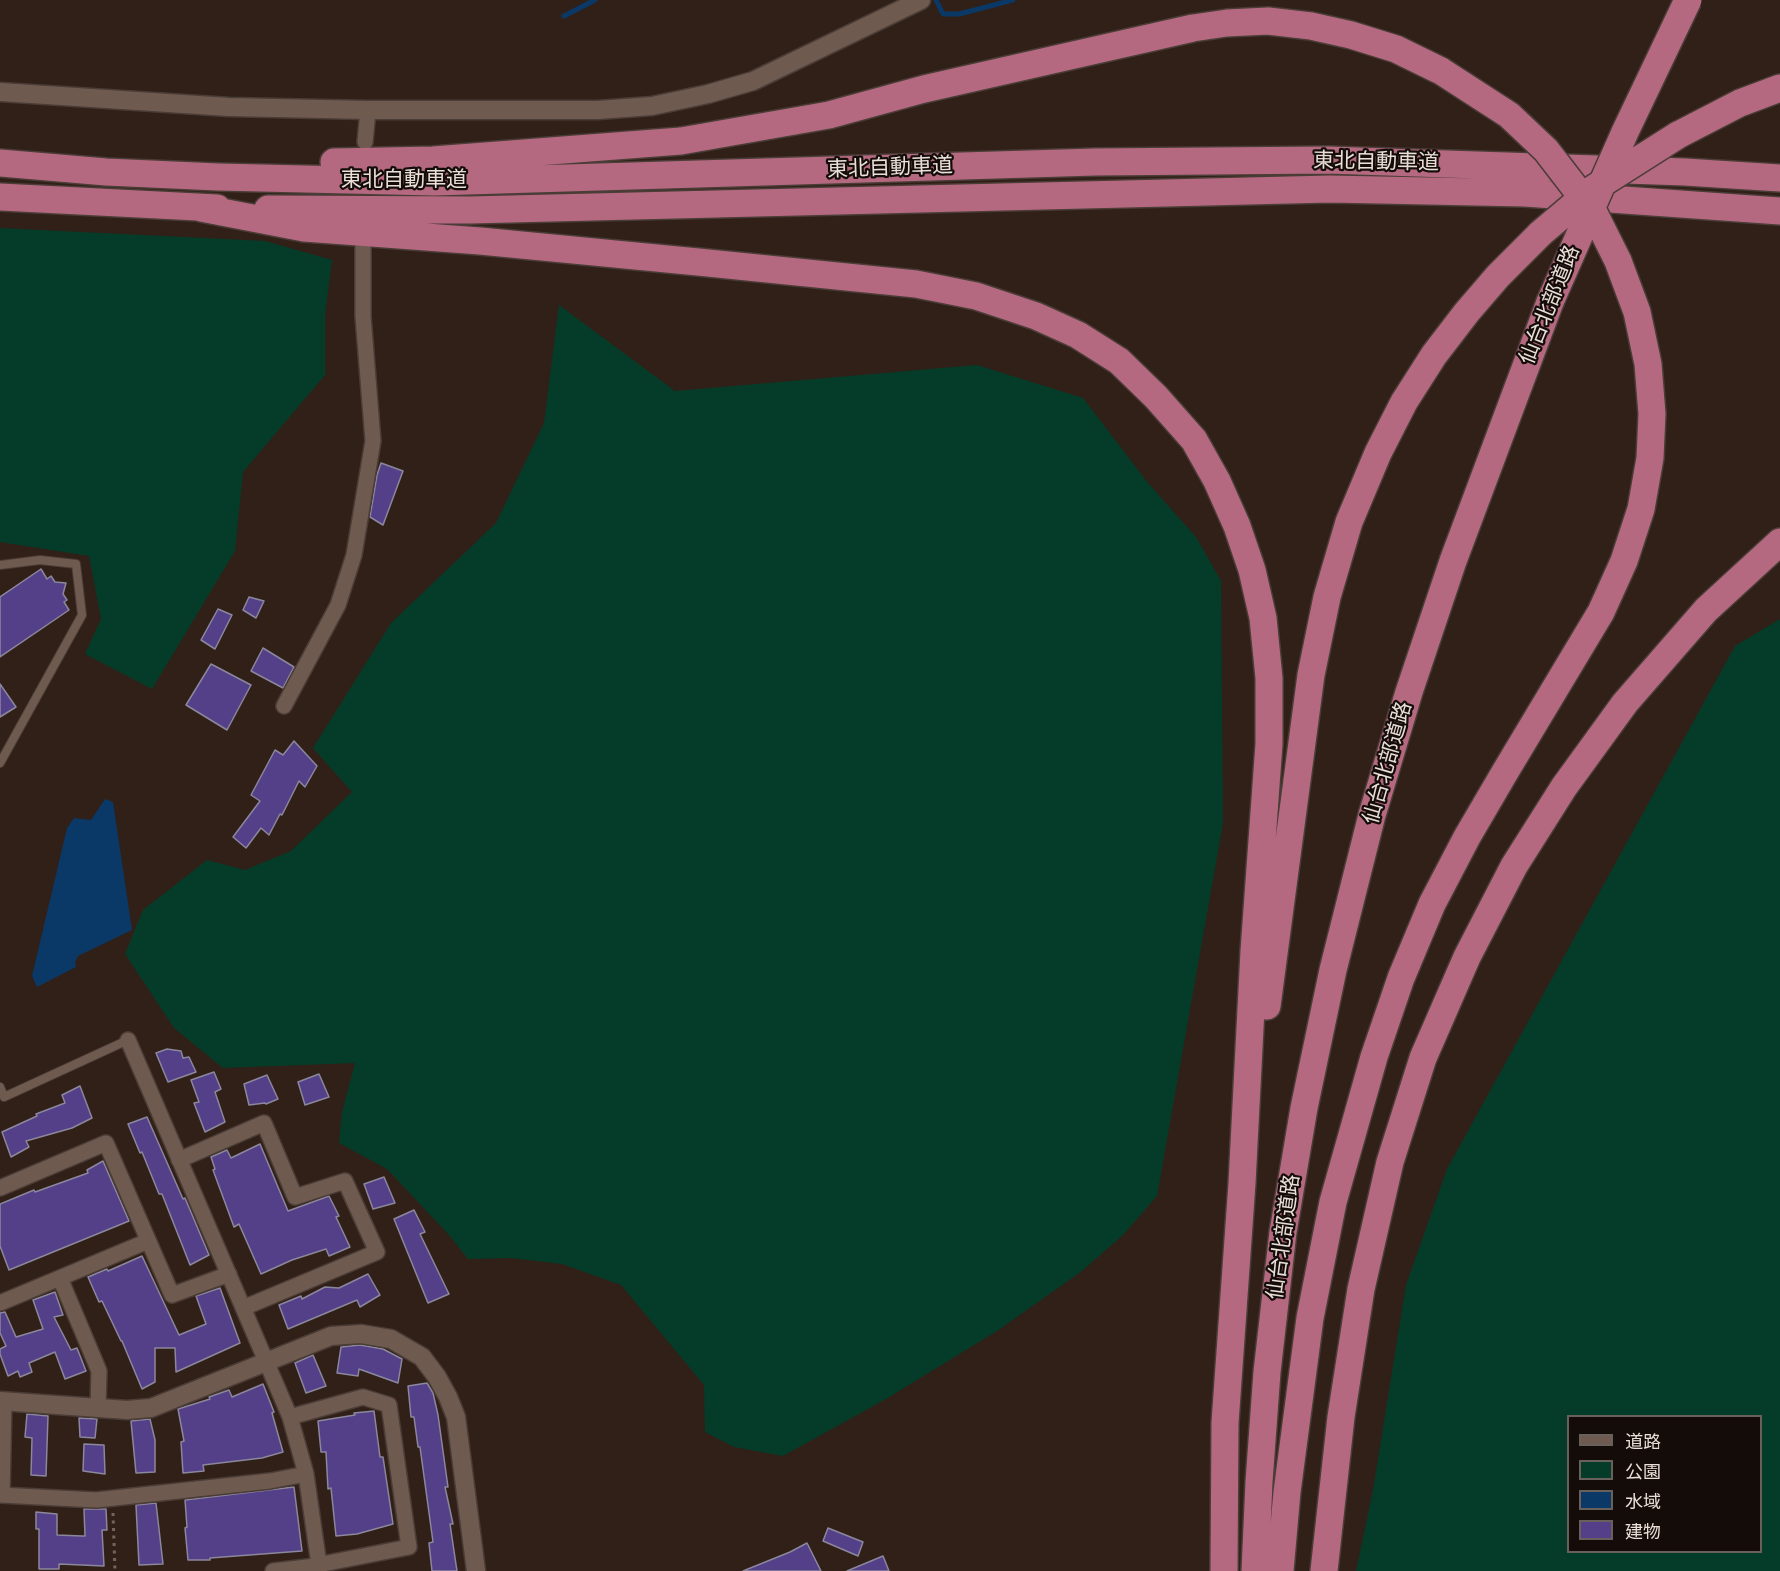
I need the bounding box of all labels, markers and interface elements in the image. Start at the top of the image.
street label: 東北自動車道 [1313,148,1439,176]
street label: 東北自動車道 [827,153,953,183]
street label: 東北自動車道 [341,167,467,193]
street label: 仙台北部道路 [1515,242,1585,368]
street label: 仙台北部道路 [1359,699,1417,827]
street label: 仙台北部道路 [1263,1173,1305,1301]
legend [1567,1415,1762,1553]
text: 道路 [1625,1430,1661,1453]
text: 公園 [1625,1460,1661,1483]
text: 水域 [1625,1490,1661,1513]
text: 建物 [1625,1520,1661,1543]

